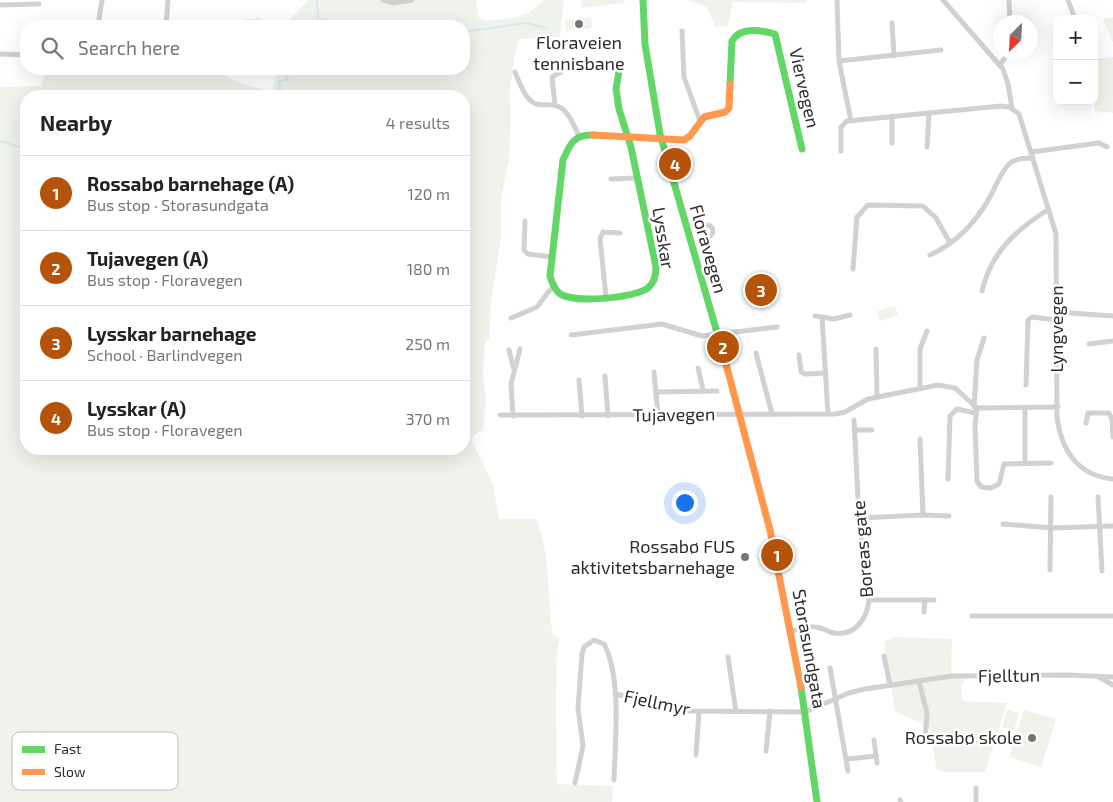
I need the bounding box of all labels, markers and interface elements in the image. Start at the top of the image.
north arrow [993,15,1038,60]
map controls [1053,15,1098,105]
button: + [1053,15,1098,60]
marker: Floraveien tennisbane [573,18,585,30]
search box [20,20,470,75]
place label: Floraveien tennisbane [533,31,625,74]
icon: search [38,34,66,62]
text: Search here [78,36,180,59]
street label: Viervegen [785,46,825,130]
button: − [1053,60,1098,105]
text: Nearby [40,110,112,135]
text: 4 results [386,113,450,132]
pin: 4 [659,145,691,183]
text: Rossabø barnehage (A) [87,172,294,195]
text: 1 [53,184,59,203]
text: 120 m [407,184,450,203]
text: Bus stop · Storasundgata [87,195,269,214]
street label: Floravegen [686,202,732,296]
street label: Lysskar [648,205,680,270]
text: Tujavegen (A) [87,247,209,270]
text: 2 [51,259,61,278]
text: 180 m [407,259,450,278]
text: Bus stop · Floravegen [87,270,243,289]
pin: 3 [745,271,777,309]
street label: Lyngvegen [1045,285,1067,373]
text: Lysskar barnehage [87,322,257,345]
pin: 2 [707,328,739,366]
text: 3 [51,334,61,353]
text: 250 m [405,334,450,353]
text: School · Barlindvegen [87,345,243,364]
text: Lysskar (A) [87,397,186,420]
street label: Tujavegen [632,402,716,426]
text: 4 [51,409,61,428]
text: 370 m [406,409,450,428]
text: Bus stop · Floravegen [87,420,243,439]
your location [672,490,698,516]
street label: Boreas gate [847,500,877,599]
place label: Rossabø FUS aktivitetsbarnehage [571,535,735,578]
pin: 1 [761,536,793,574]
marker: Rossabø FUS aktivitetsbarnehage [739,551,751,563]
street label: Storasundgata [789,587,831,710]
street label: Fjelltun [978,663,1040,687]
street label: Fjellmyr [622,684,692,720]
place label: Rossabø skole [905,726,1022,748]
legend [12,732,178,790]
marker: Rossabø skole [1026,732,1038,744]
text: Fast [54,740,81,757]
text: Slow [54,763,86,780]

